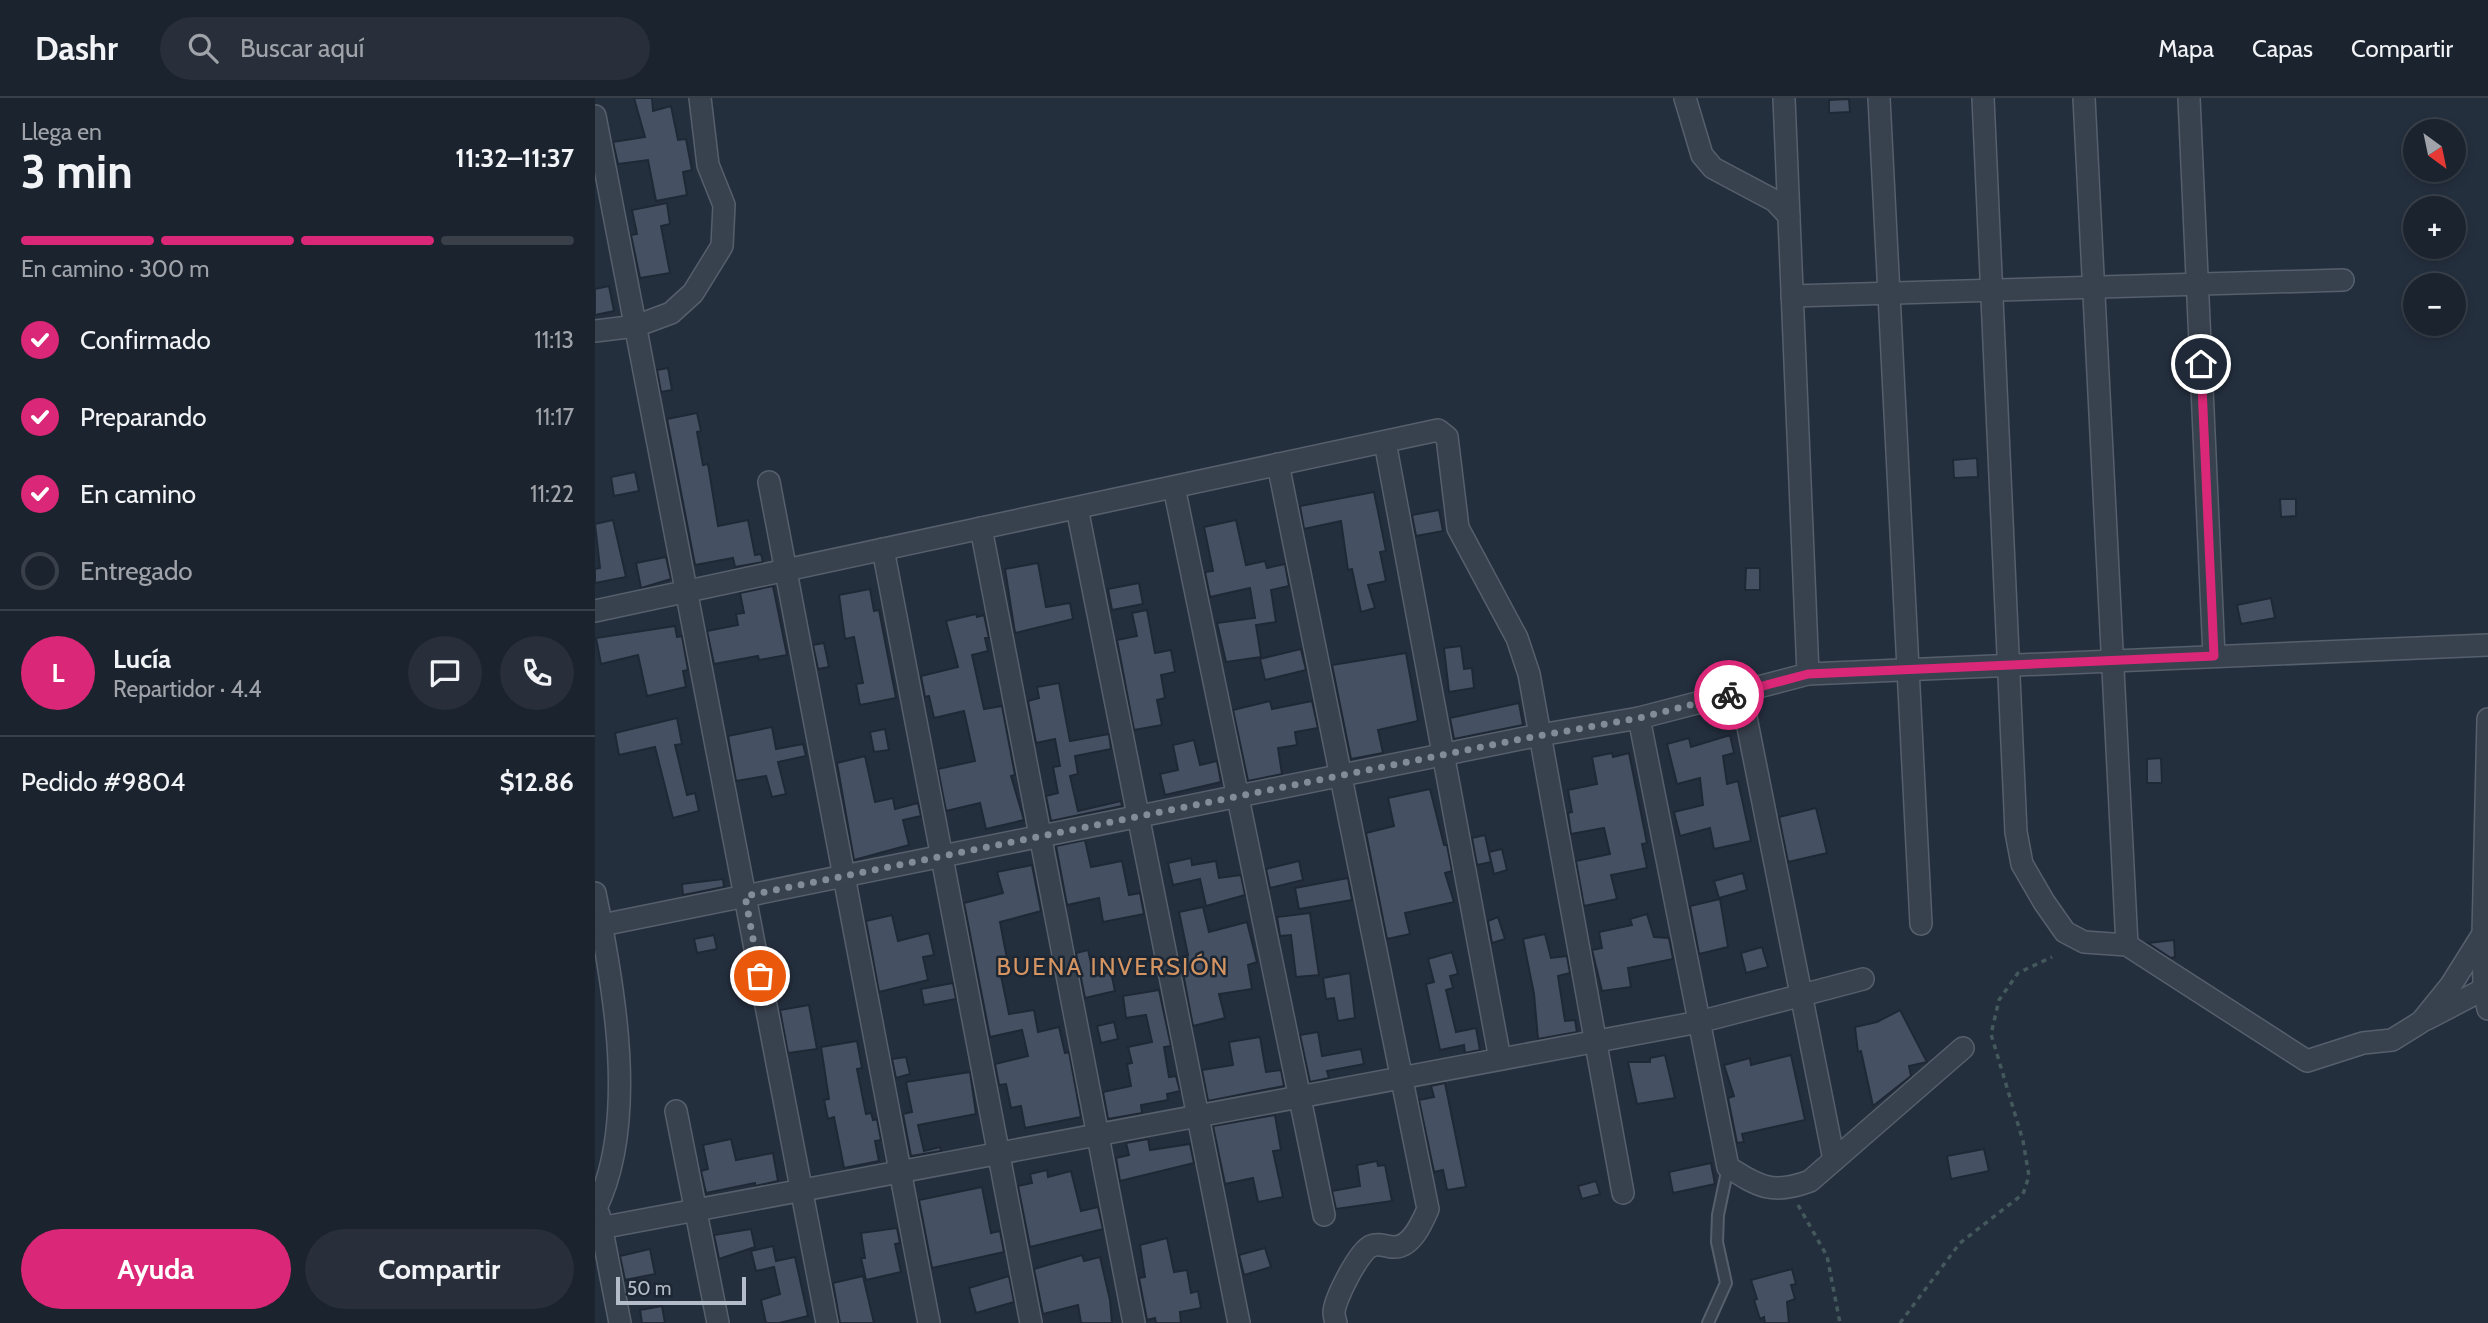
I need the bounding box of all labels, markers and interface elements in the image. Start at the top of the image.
search box [160,17,650,80]
text: Dashr [35,28,118,68]
icon: search [184,29,222,67]
text: Buscar aquí [240,32,364,64]
text: Mapa [2158,34,2214,63]
text: Capas [2252,34,2313,63]
text: Compartir [2351,34,2453,63]
text: Llega en [21,118,102,146]
north arrow [2403,119,2466,182]
map controls [2403,119,2466,336]
text: 11:32–11:37 [455,142,574,174]
text: 3 min [21,144,133,200]
button: + [2403,196,2466,259]
text: En camino · 300 m [21,255,209,283]
button: − [2403,273,2466,336]
icon: check [21,321,59,359]
text: Confirmado [80,324,211,356]
text: 11:13 [534,326,574,354]
pin [2171,334,2231,394]
icon: home [2182,345,2220,383]
icon: check [21,398,59,436]
text: Preparando [80,401,207,433]
text: 11:17 [535,403,574,431]
icon: check [21,475,59,513]
text: En camino [80,478,196,510]
text: 11:22 [530,480,574,508]
text: Entregado [80,555,193,587]
button: chat [408,636,482,710]
button: phone [500,636,574,710]
text: Lucía [113,643,171,675]
text: L [51,657,65,689]
courier [1694,660,1764,730]
text: Repartidor · 4.4 [113,675,262,703]
icon: bike [1710,676,1748,714]
text: Pedido #9804 [21,766,185,798]
text: $12.86 [499,766,574,798]
pin [730,946,790,1006]
district label: BUENA INVERSIÓN [996,952,1230,981]
icon: bag [741,957,779,995]
button: Ayuda [21,1229,291,1309]
button: Compartir [305,1229,574,1309]
scale bar [616,1274,745,1306]
text: 50 m [627,1277,671,1300]

